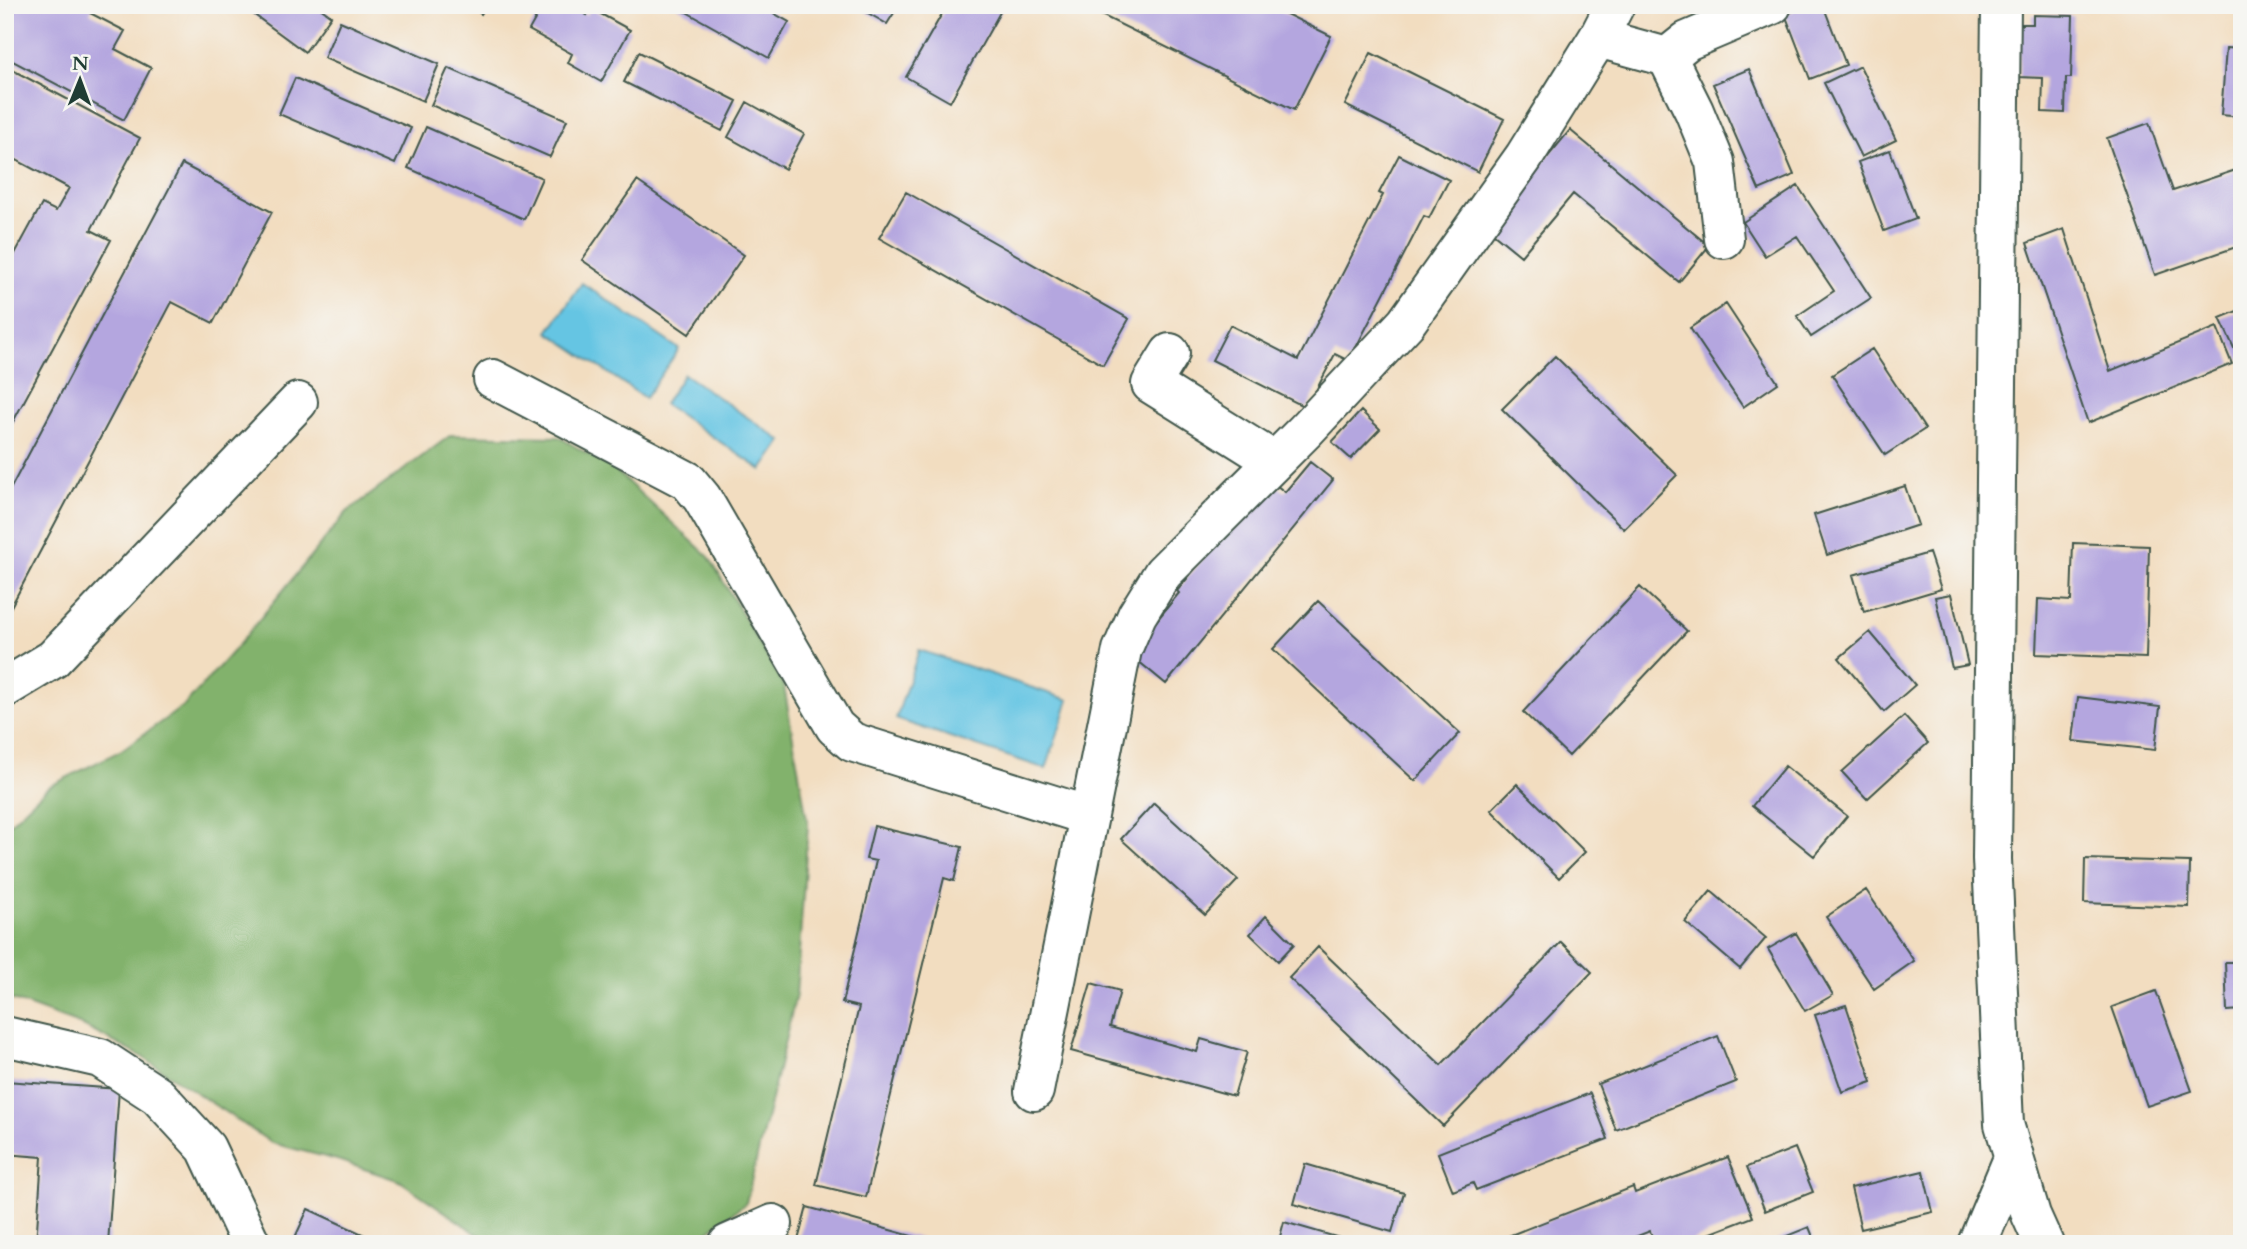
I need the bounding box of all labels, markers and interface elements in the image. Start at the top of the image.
north arrow [46,46,116,116]
text: N [72,51,89,77]

